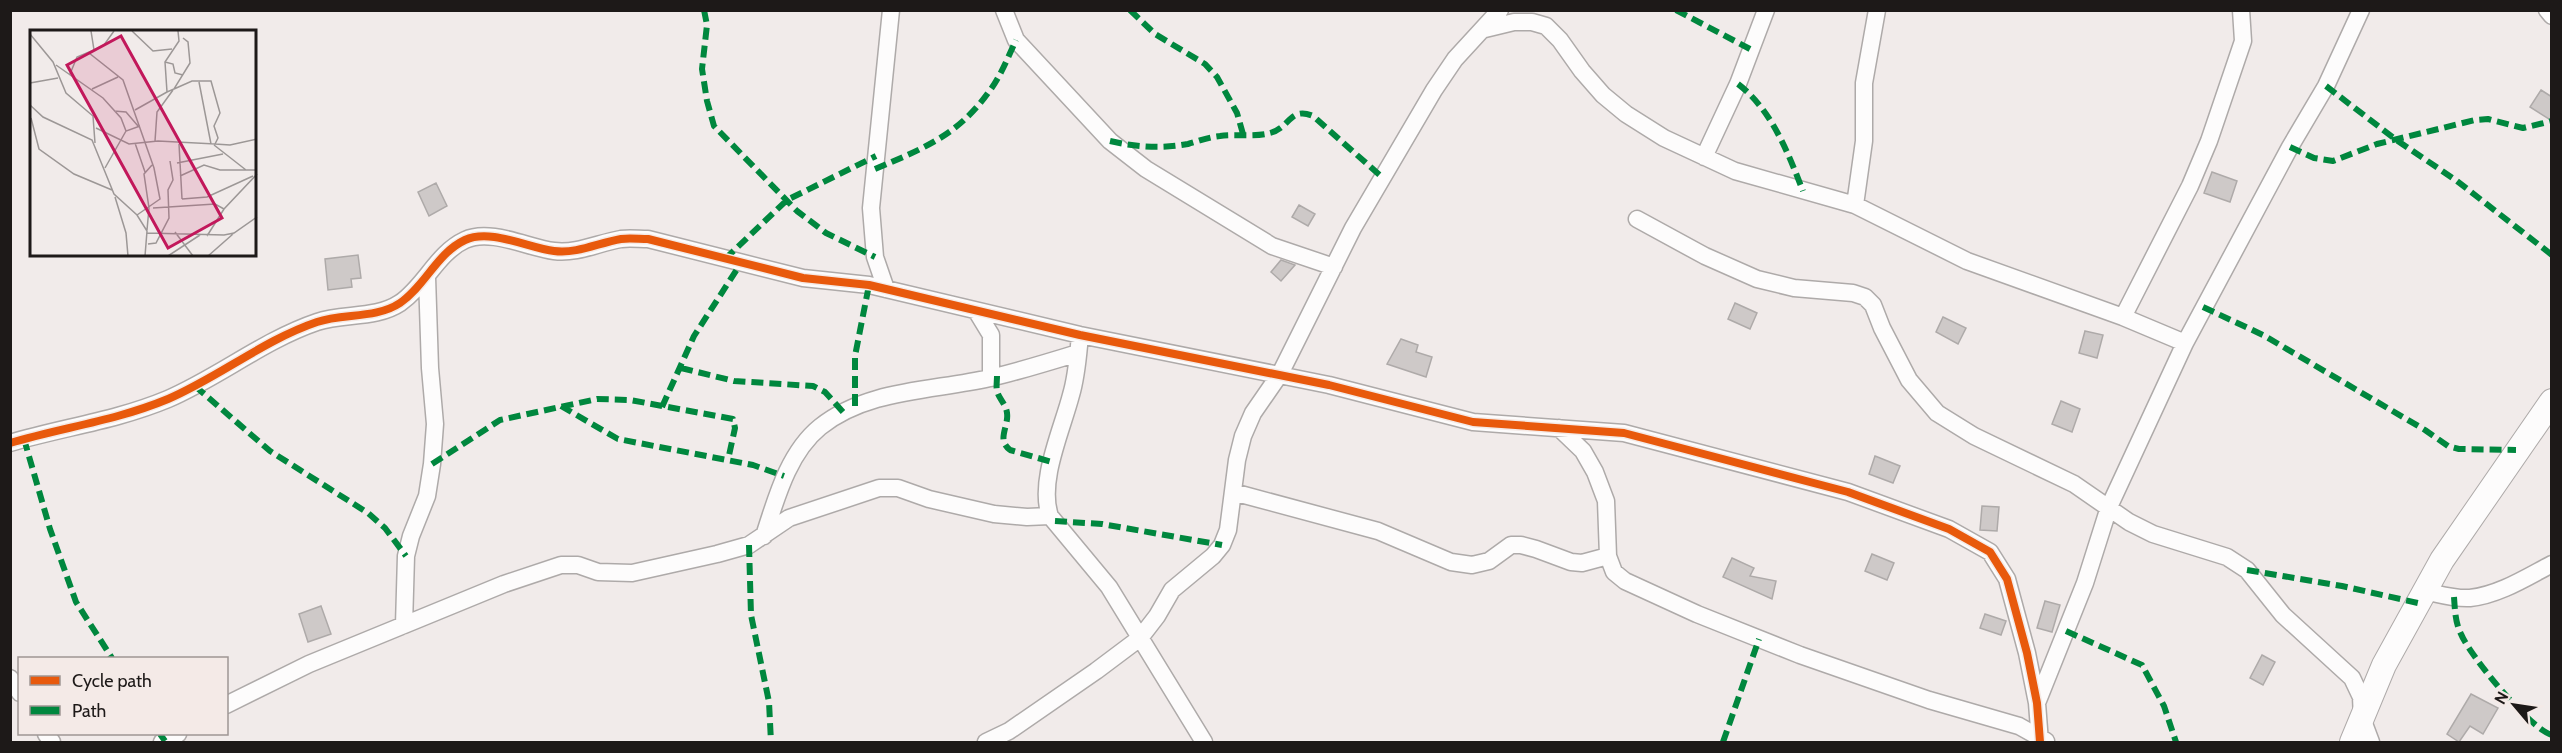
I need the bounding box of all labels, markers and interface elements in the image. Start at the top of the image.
inset map [30,30,256,256]
legend [18,657,228,735]
text: Cycle path [72,670,152,692]
north arrow [2484,675,2544,735]
text: N [2490,688,2512,708]
text: Path [72,700,106,722]

